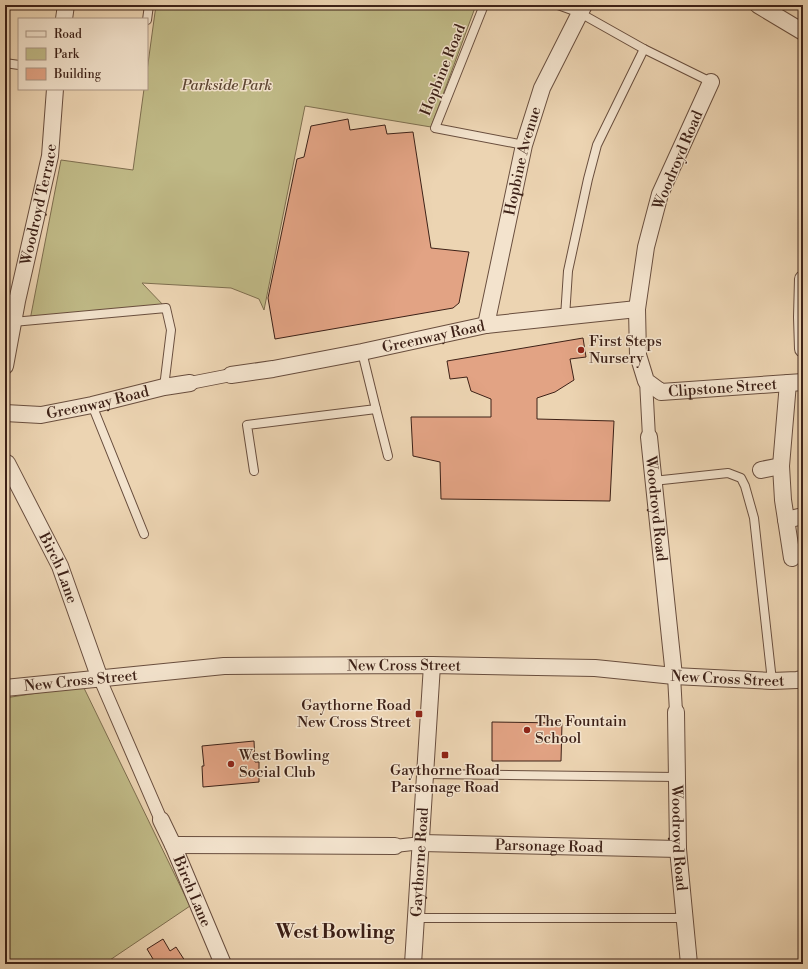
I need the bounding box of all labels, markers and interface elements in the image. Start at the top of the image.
legend [18,18,148,90]
street label: Hopbine Road [416,21,470,119]
text: Road [54,27,82,42]
text: Park [54,47,80,62]
text: Building [53,67,102,82]
park label: Parkside Park [181,76,272,95]
street label: Hopbine Avenue [500,104,545,217]
street label: Woodroyd Road [648,107,708,213]
street label: Woodroyd Terrace [16,143,60,268]
street label: Greenway Road [380,316,487,357]
place label: First Steps Nursery [589,332,662,368]
marker: First Steps Nursery [576,345,586,355]
street label: Clipstone Street [667,374,778,401]
street label: Greenway Road [45,382,151,423]
street label: Woodroyd Road [641,454,671,563]
street label: Birch Lane [34,528,82,606]
street label: New Cross Street [347,655,462,675]
street label: New Cross Street [23,665,139,696]
street label: New Cross Street [670,666,785,691]
place label: Gaythorne Road New Cross Street [297,696,412,732]
marker: Gaythorne Road New Cross Street [414,709,424,719]
place label: The Fountain School [535,712,627,748]
marker: The Fountain School [522,725,532,735]
place label: West Bowling Social Club [238,746,330,782]
marker: Gaythorne Road Parsonage Road [440,750,450,760]
marker: West Bowling Social Club [226,759,236,769]
place label: Gaythorne Road Parsonage Road [390,761,500,797]
street label: Woodroyd Road [668,784,691,892]
street label: Gaythorne Road [407,806,432,918]
street label: Parsonage Road [495,835,604,857]
street label: Birch Lane [169,852,216,930]
district label: West Bowling [274,920,396,944]

